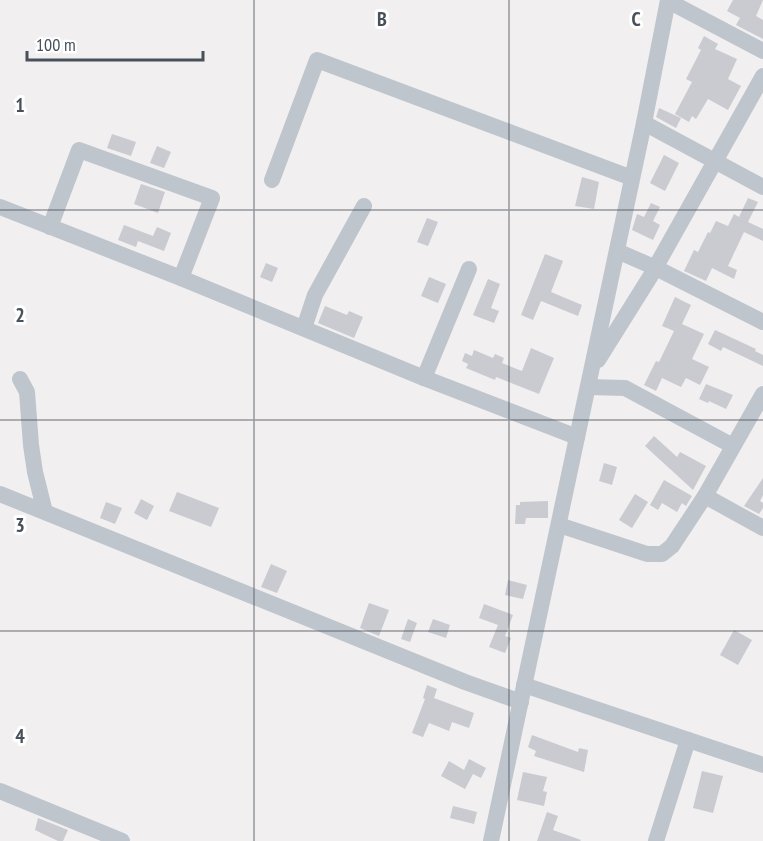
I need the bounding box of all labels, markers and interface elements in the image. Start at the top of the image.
text: B [377,6,387,32]
text: C [631,6,641,32]
scale bar [27,24,202,62]
text: 100 m [36,33,76,56]
text: 1 [15,92,25,118]
text: 2 [15,302,25,328]
text: 3 [15,512,25,538]
text: 4 [15,723,25,749]

